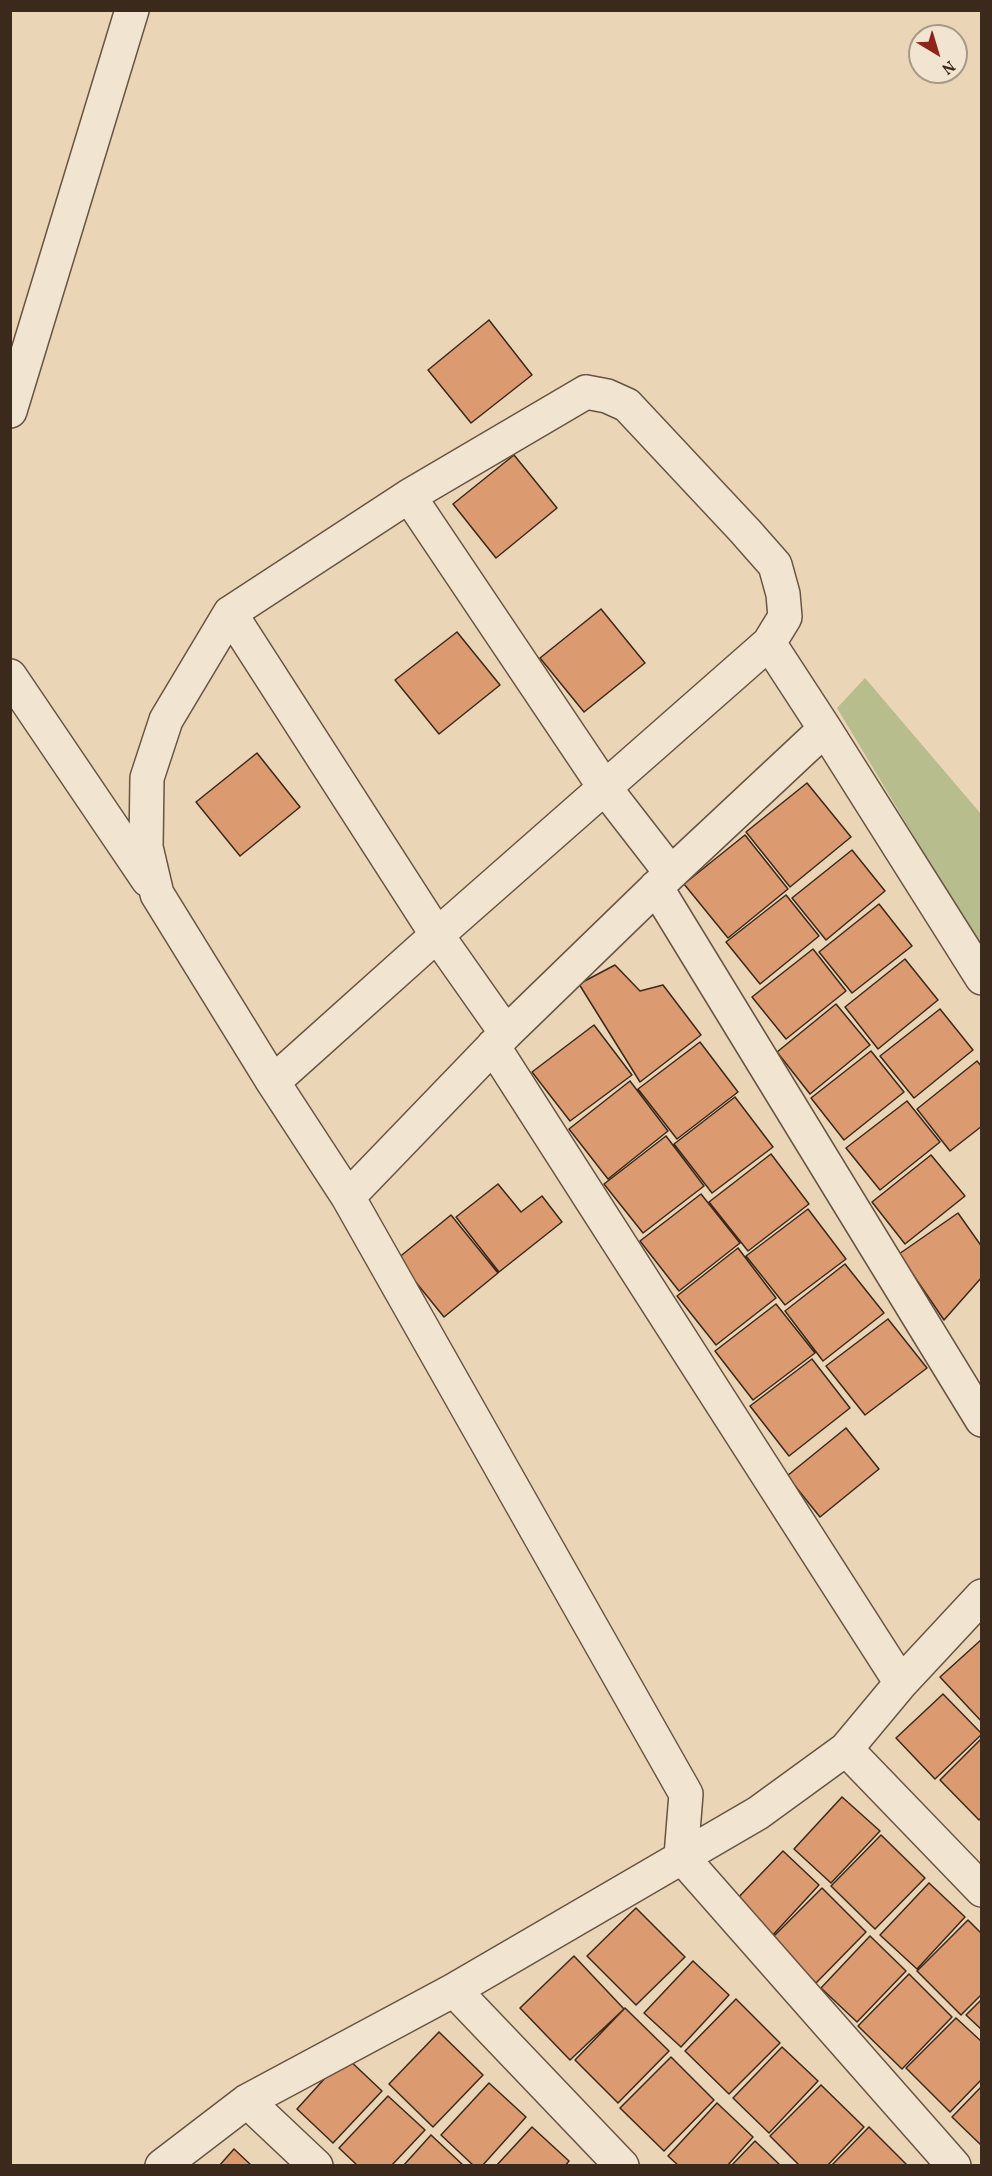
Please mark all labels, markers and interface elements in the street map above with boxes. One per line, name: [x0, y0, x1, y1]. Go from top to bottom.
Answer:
north arrow: [908, 24, 968, 84]
text: N: [936, 54, 959, 79]

